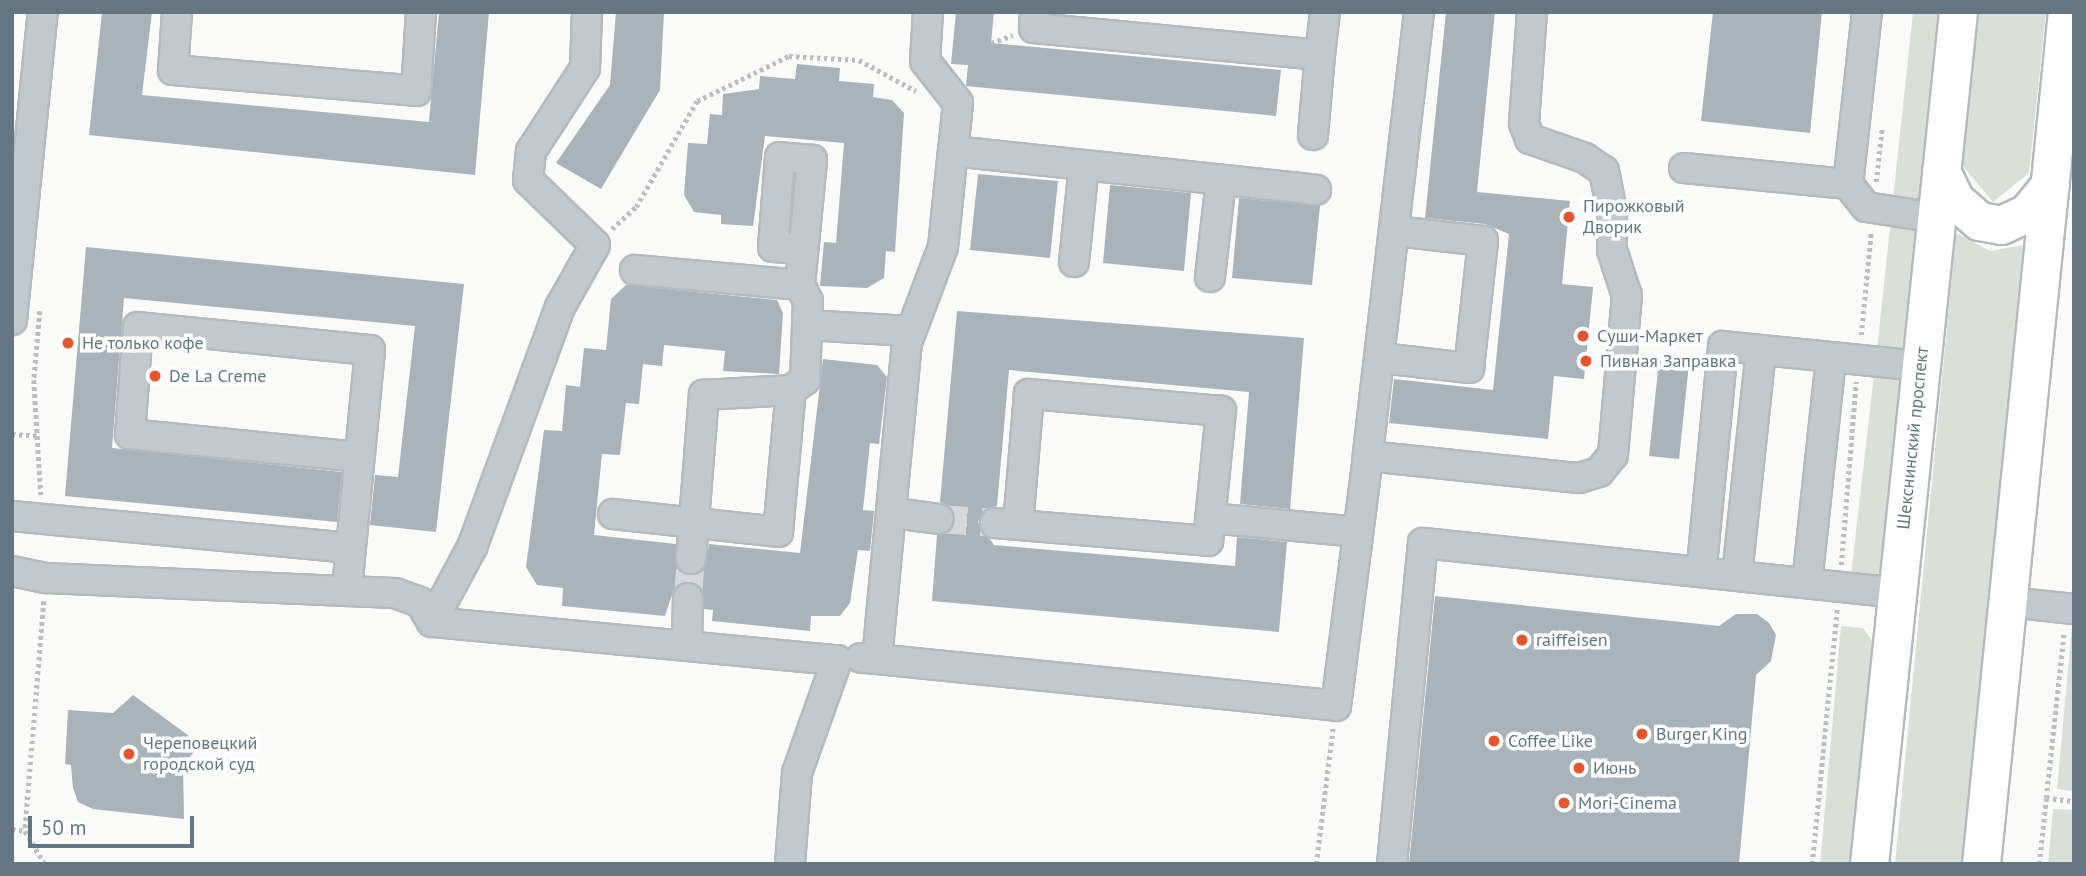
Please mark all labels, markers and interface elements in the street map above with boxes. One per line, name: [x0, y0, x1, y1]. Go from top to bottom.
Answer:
place label: Пирожковый Дворик: [1583, 196, 1685, 238]
marker: Пирожковый Дворик: [1561, 209, 1577, 225]
place label: Суши-Маркет: [1597, 325, 1703, 347]
marker: Суши-Маркет: [1575, 328, 1591, 344]
place label: Не только кофе: [82, 332, 204, 354]
marker: Не только кофе: [60, 335, 76, 351]
street label: Шекснинский проспект: [1893, 346, 1933, 530]
place label: Пивная Заправка: [1600, 350, 1736, 372]
marker: Пивная Заправка: [1578, 353, 1594, 369]
place label: De La Creme: [169, 365, 266, 387]
marker: De La Creme: [147, 368, 163, 384]
place label: raiffeisen: [1536, 629, 1608, 651]
marker: raiffeisen: [1514, 632, 1530, 648]
place label: Burger King: [1656, 723, 1747, 745]
marker: Burger King: [1634, 726, 1650, 742]
place label: Coffee Like: [1508, 730, 1593, 752]
place label: Череповецкий городской суд: [143, 733, 257, 776]
marker: Coffee Like: [1486, 733, 1502, 749]
marker: Череповецкий городской суд: [121, 746, 137, 762]
place label: Июнь: [1593, 757, 1636, 779]
marker: Июнь: [1571, 760, 1587, 776]
place label: Mori-Cinema: [1578, 792, 1677, 814]
marker: Mori-Cinema: [1556, 795, 1572, 811]
scale bar: [32, 802, 198, 846]
text: 50 m: [41, 814, 87, 841]

